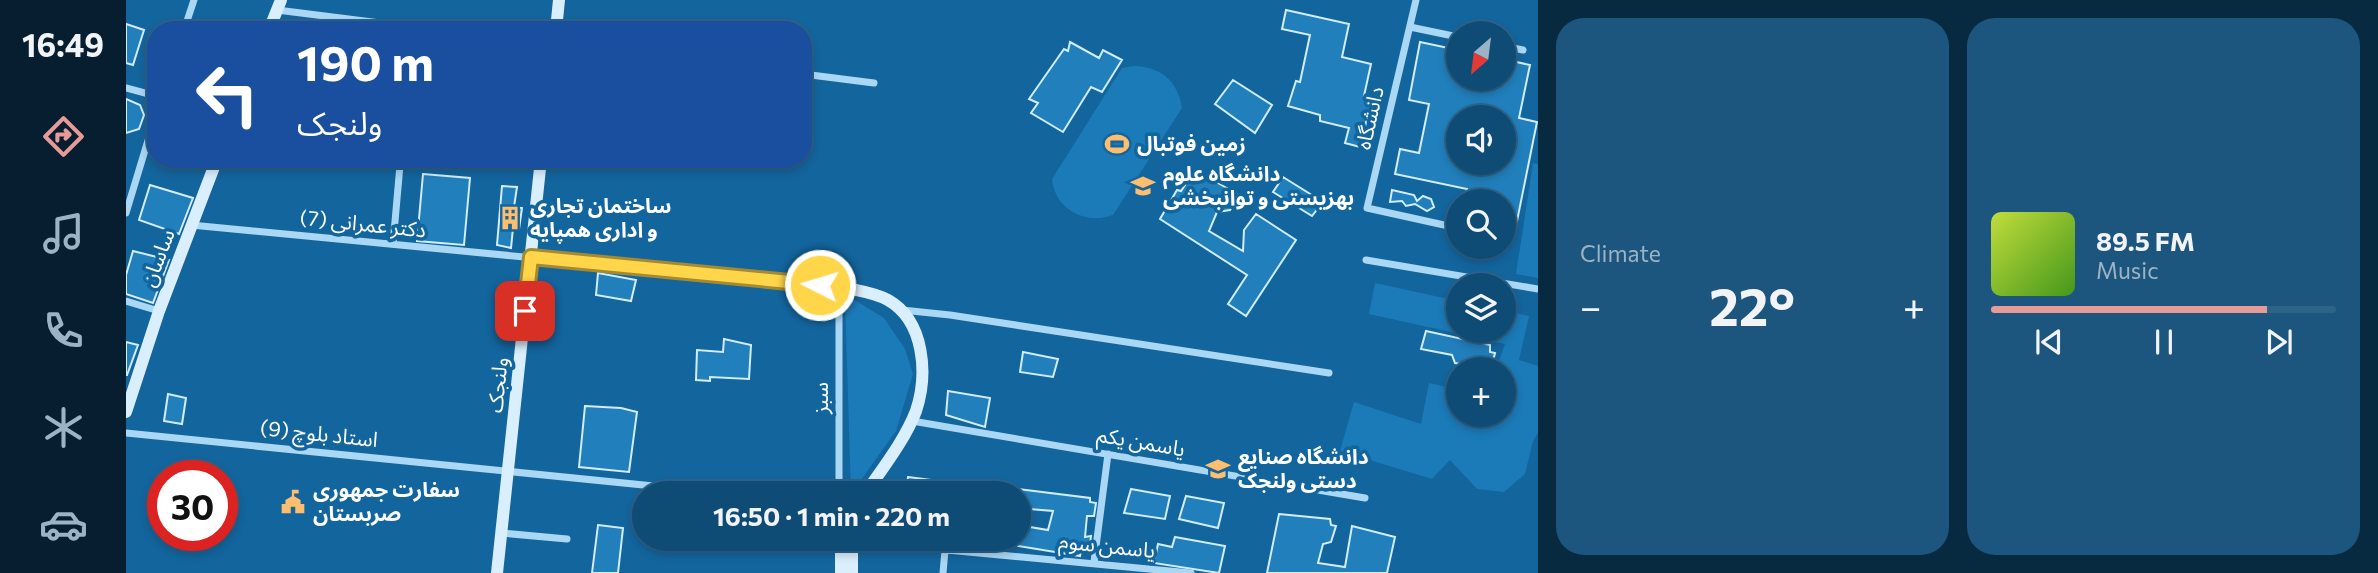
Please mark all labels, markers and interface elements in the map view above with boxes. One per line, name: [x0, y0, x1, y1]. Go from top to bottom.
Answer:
north arrow: [1446, 21, 1516, 91]
map controls: [1446, 21, 1516, 427]
text: 16:49: [22, 24, 104, 64]
text: 190 m: [297, 31, 434, 91]
icon: left: [182, 49, 273, 140]
street label: دانشگاه: [1349, 84, 1388, 152]
text: ولنجک: [297, 102, 382, 142]
button: sound: [1446, 105, 1516, 175]
icon: directions: [39, 112, 88, 161]
sports icon: زمین فوتبال: [1103, 130, 1131, 158]
place label: زمین فوتبال: [1137, 130, 1246, 156]
place label: دانشگاه علوم بهزیستی و توانبخشی: [1163, 160, 1354, 210]
school or university icon: دانشگاه علوم بهزیستی و توانبخشی: [1129, 172, 1157, 200]
button: search: [1446, 189, 1516, 259]
place label: ساختمان تجاری و اداری همپایه: [530, 192, 672, 244]
street label: دکتر عمرانی (7): [299, 203, 427, 243]
building icon: ساختمان تجاری و اداری همپایه: [496, 204, 524, 232]
icon: music: [39, 209, 88, 258]
street label: ساسان: [134, 225, 180, 290]
text: 89.5 FM: [2096, 225, 2195, 256]
text: Climate: [1580, 239, 1661, 267]
position arrow: [783, 248, 857, 322]
text: Music: [2096, 256, 2159, 284]
button: layers: [1446, 273, 1516, 343]
text: 22°: [1709, 273, 1795, 337]
pin: [495, 281, 555, 341]
text: −: [1580, 282, 1602, 329]
text: +: [1903, 282, 1925, 329]
icon: arrive: [506, 292, 544, 330]
icon: phone: [39, 306, 88, 355]
icon: previous: [2030, 323, 2068, 361]
icon: pause: [2145, 323, 2183, 361]
icon: next: [2260, 323, 2298, 361]
street label: ولنجک: [481, 356, 513, 414]
button: +: [1446, 357, 1516, 427]
street label: سبز: [807, 382, 833, 415]
icon: climate: [39, 403, 88, 452]
street label: استاد بلوچ (9): [259, 414, 379, 455]
street label: یاسمن یکم: [1095, 420, 1187, 465]
place label: دانشگاه صنایع دستى ولنجک: [1238, 443, 1369, 493]
school or university icon: دانشگاه صنایع دستى ولنجک: [1204, 455, 1232, 483]
speed limit sign: 30: [147, 460, 238, 551]
place label: سفارت جمهوری صربستان: [313, 476, 460, 526]
public building icon: سفارت جمهوری صربستان: [279, 488, 307, 516]
icon: car: [39, 500, 88, 549]
text: 16:50 · 1 min · 220 m: [713, 500, 950, 531]
street label: یاسمن سوم: [1057, 527, 1157, 567]

